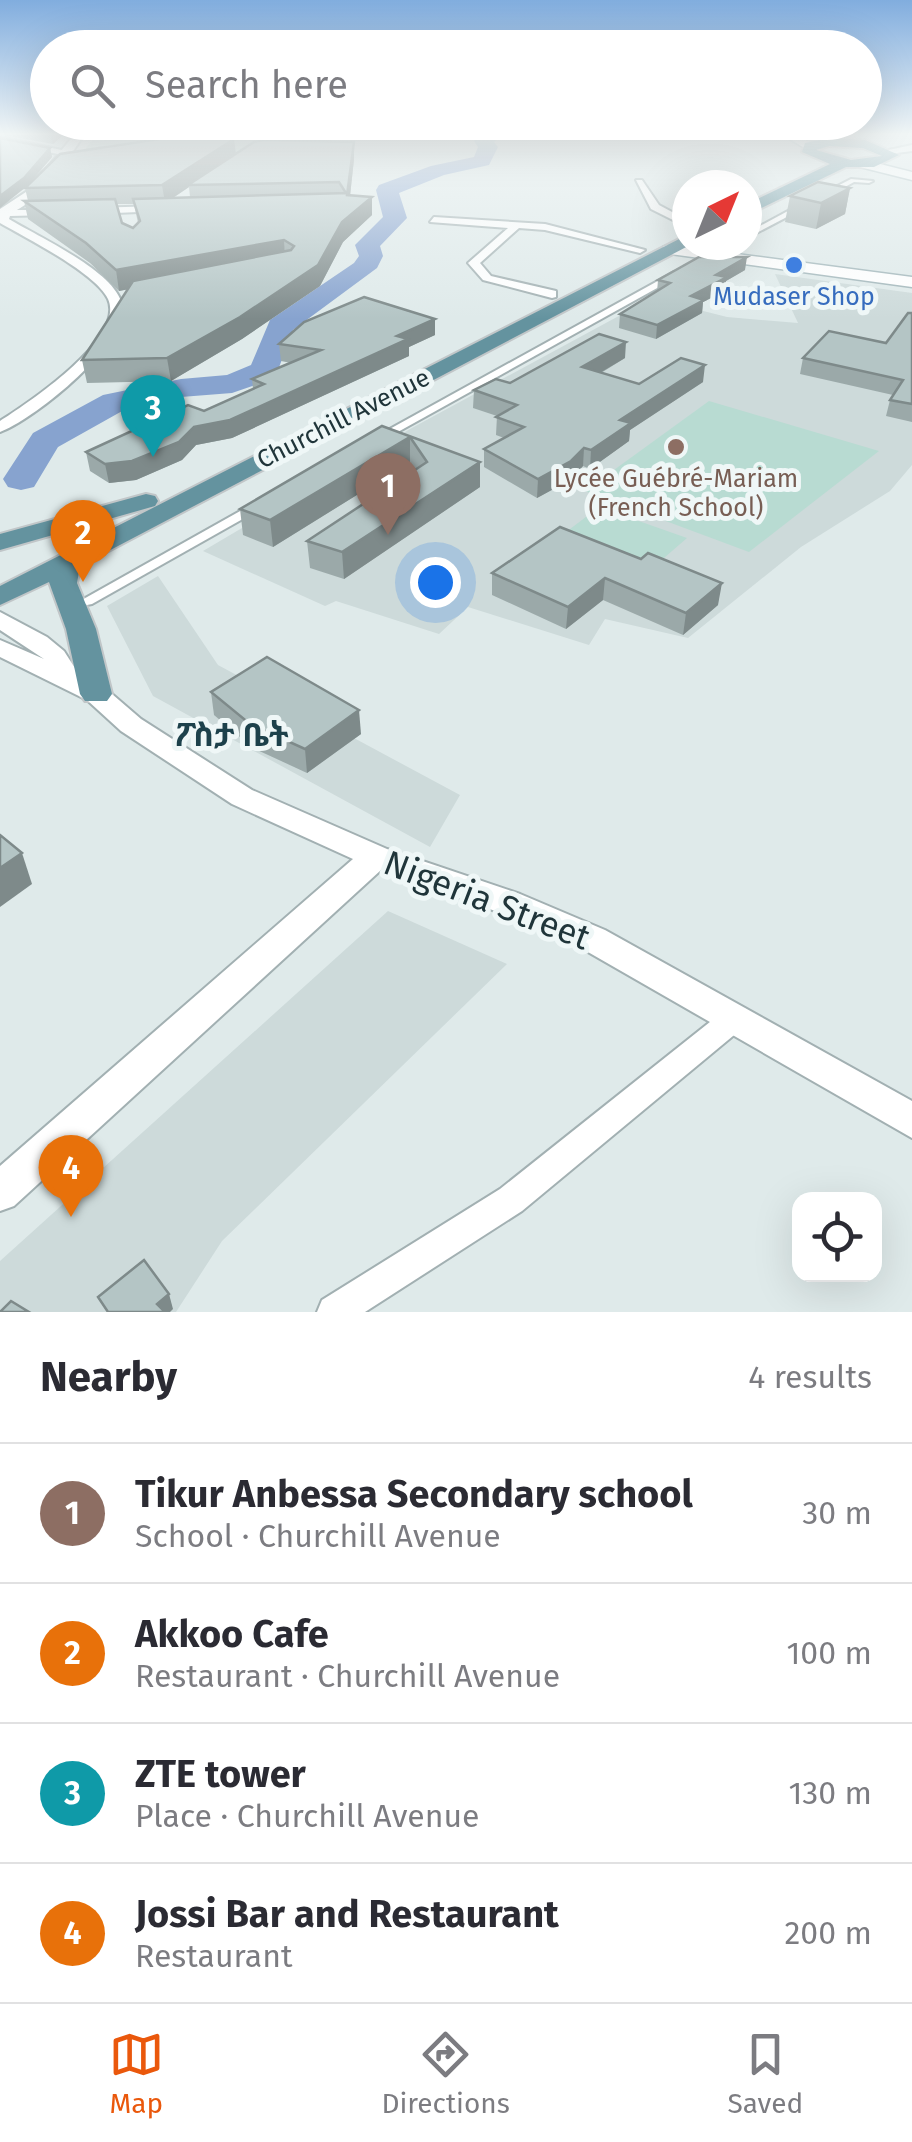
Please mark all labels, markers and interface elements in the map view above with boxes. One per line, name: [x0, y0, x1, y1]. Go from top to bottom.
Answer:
search box: [30, 30, 882, 140]
icon: search: [65, 58, 120, 113]
text: Search here: [145, 62, 348, 108]
north arrow: [672, 170, 762, 260]
marker: Mudaser Shop: [783, 254, 805, 276]
place label: Mudaser Shop: [713, 282, 875, 312]
street label: Churchill Avenue: [252, 362, 435, 475]
pin: 3: [120, 374, 186, 457]
marker: Lycée Guébré-Mariam (French School): [665, 436, 687, 458]
pin: 1: [356, 452, 420, 535]
place label: Lycée Guébré-Mariam (French School): [554, 464, 798, 523]
pin: 2: [51, 500, 116, 582]
your location: [410, 557, 461, 608]
district label: ፖስታ ቤት: [175, 716, 289, 754]
street label: Nigeria Street: [378, 841, 596, 959]
pin: 4: [38, 1134, 104, 1217]
map controls: [792, 1192, 882, 1282]
button: locate: [792, 1192, 882, 1282]
text: Nearby: [40, 1352, 177, 1402]
text: 4 results: [748, 1358, 872, 1396]
text: Tikur Anbessa Secondary school: [135, 1471, 693, 1517]
text: 1: [65, 1494, 80, 1532]
text: 30 m: [802, 1494, 872, 1532]
text: School · Churchill Avenue: [135, 1517, 501, 1555]
text: Akkoo Cafe: [135, 1611, 329, 1657]
text: 2: [64, 1634, 81, 1672]
text: 100 m: [787, 1634, 872, 1672]
text: Restaurant · Churchill Avenue: [135, 1657, 560, 1695]
text: ZTE tower: [135, 1751, 306, 1797]
text: 3: [64, 1774, 81, 1812]
text: 130 m: [788, 1774, 872, 1812]
text: Place · Churchill Avenue: [135, 1797, 480, 1835]
text: Jossi Bar and Restaurant: [135, 1891, 559, 1937]
text: 4: [63, 1914, 82, 1952]
text: 200 m: [785, 1914, 872, 1952]
text: Restaurant: [135, 1937, 293, 1975]
tab: Map: [109, 2027, 164, 2120]
tab: Directions: [381, 2027, 510, 2120]
tab: Saved: [727, 2027, 803, 2120]

